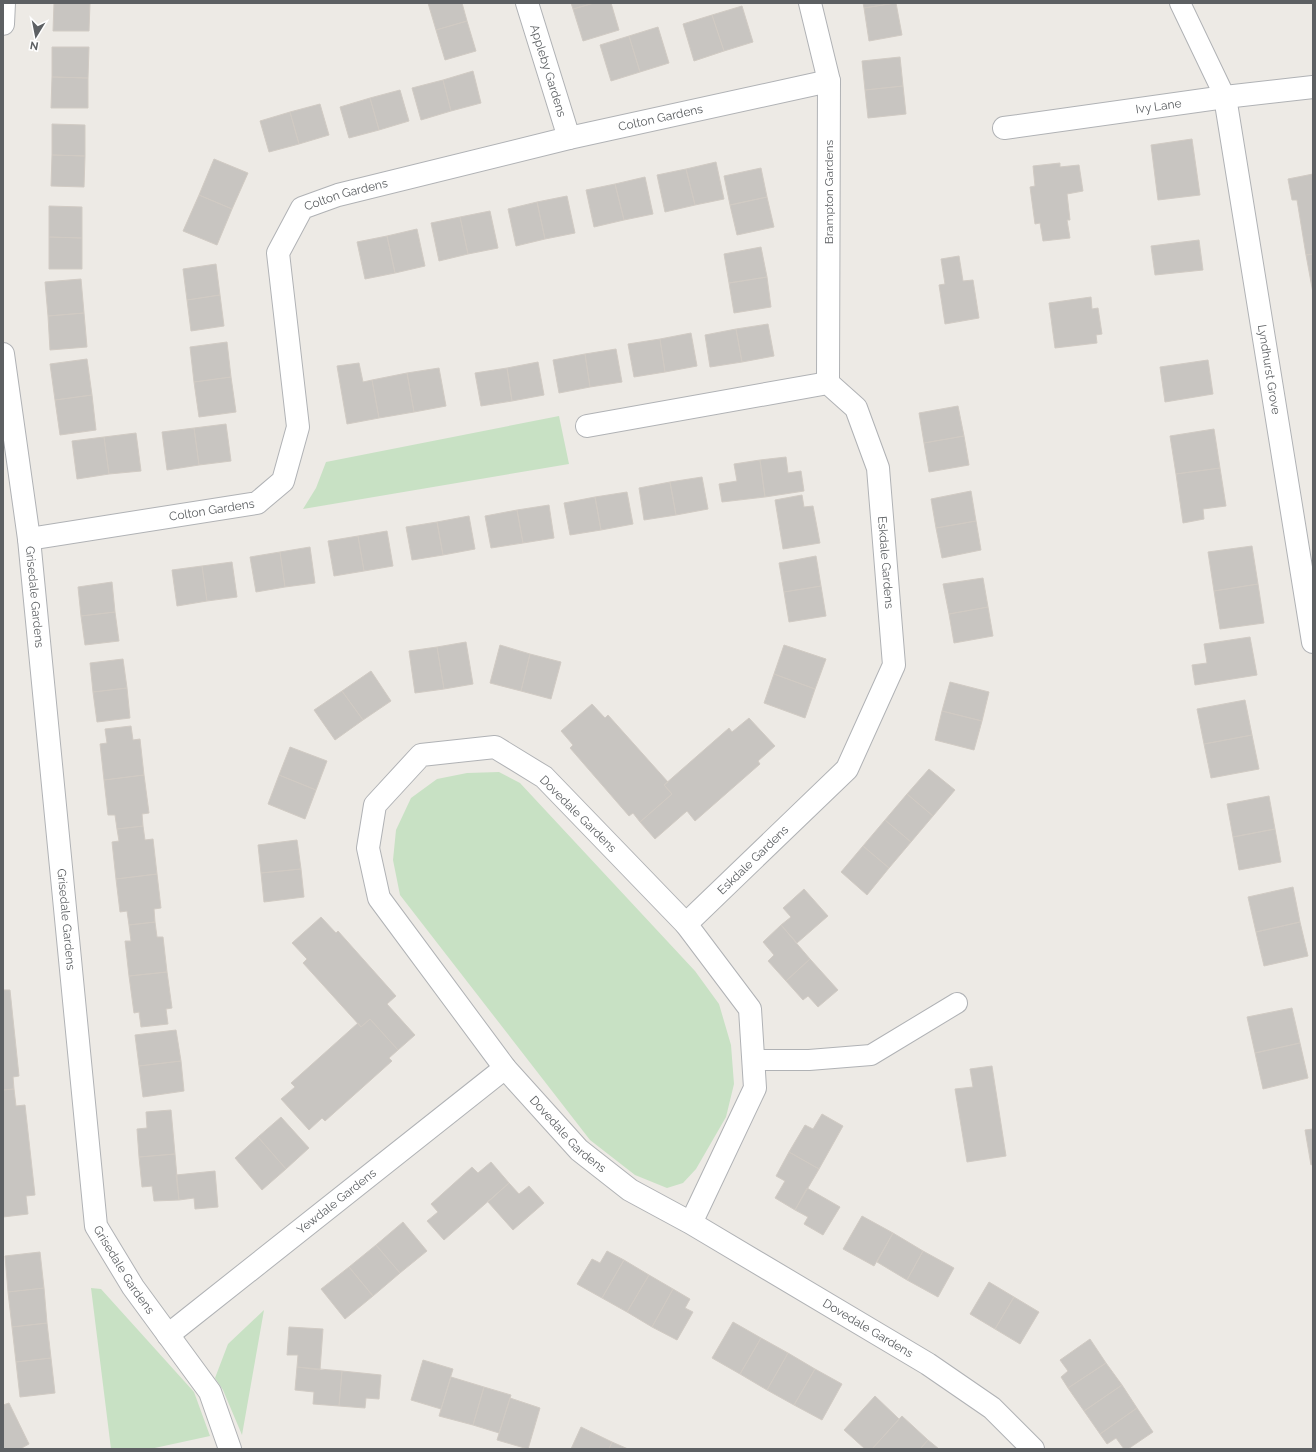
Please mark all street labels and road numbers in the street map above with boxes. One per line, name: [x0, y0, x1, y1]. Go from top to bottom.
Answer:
street label: Appleby Gardens: [527, 23, 569, 119]
street label: Ivy Lane: [1135, 96, 1182, 116]
street label: Colton Gardens: [617, 102, 704, 134]
street label: Brampton Gardens: [822, 139, 836, 244]
street label: Colton Gardens: [302, 176, 389, 214]
street label: Lyndhurst Grove: [1255, 323, 1283, 416]
street label: Colton Gardens: [168, 496, 256, 524]
street label: Eskdale Gardens: [875, 516, 896, 610]
street label: Grisedale Gardens: [23, 545, 47, 649]
street label: Dovedale Gardens: [537, 773, 619, 855]
street label: Eskdale Gardens: [715, 823, 791, 897]
street label: Grisedale Gardens: [54, 868, 78, 971]
street label: Dovedale Gardens: [527, 1093, 609, 1176]
street label: Yewdale Gardens: [294, 1166, 379, 1237]
street label: Grisedale Gardens: [90, 1223, 157, 1317]
street label: Dovedale Gardens: [820, 1296, 916, 1361]

